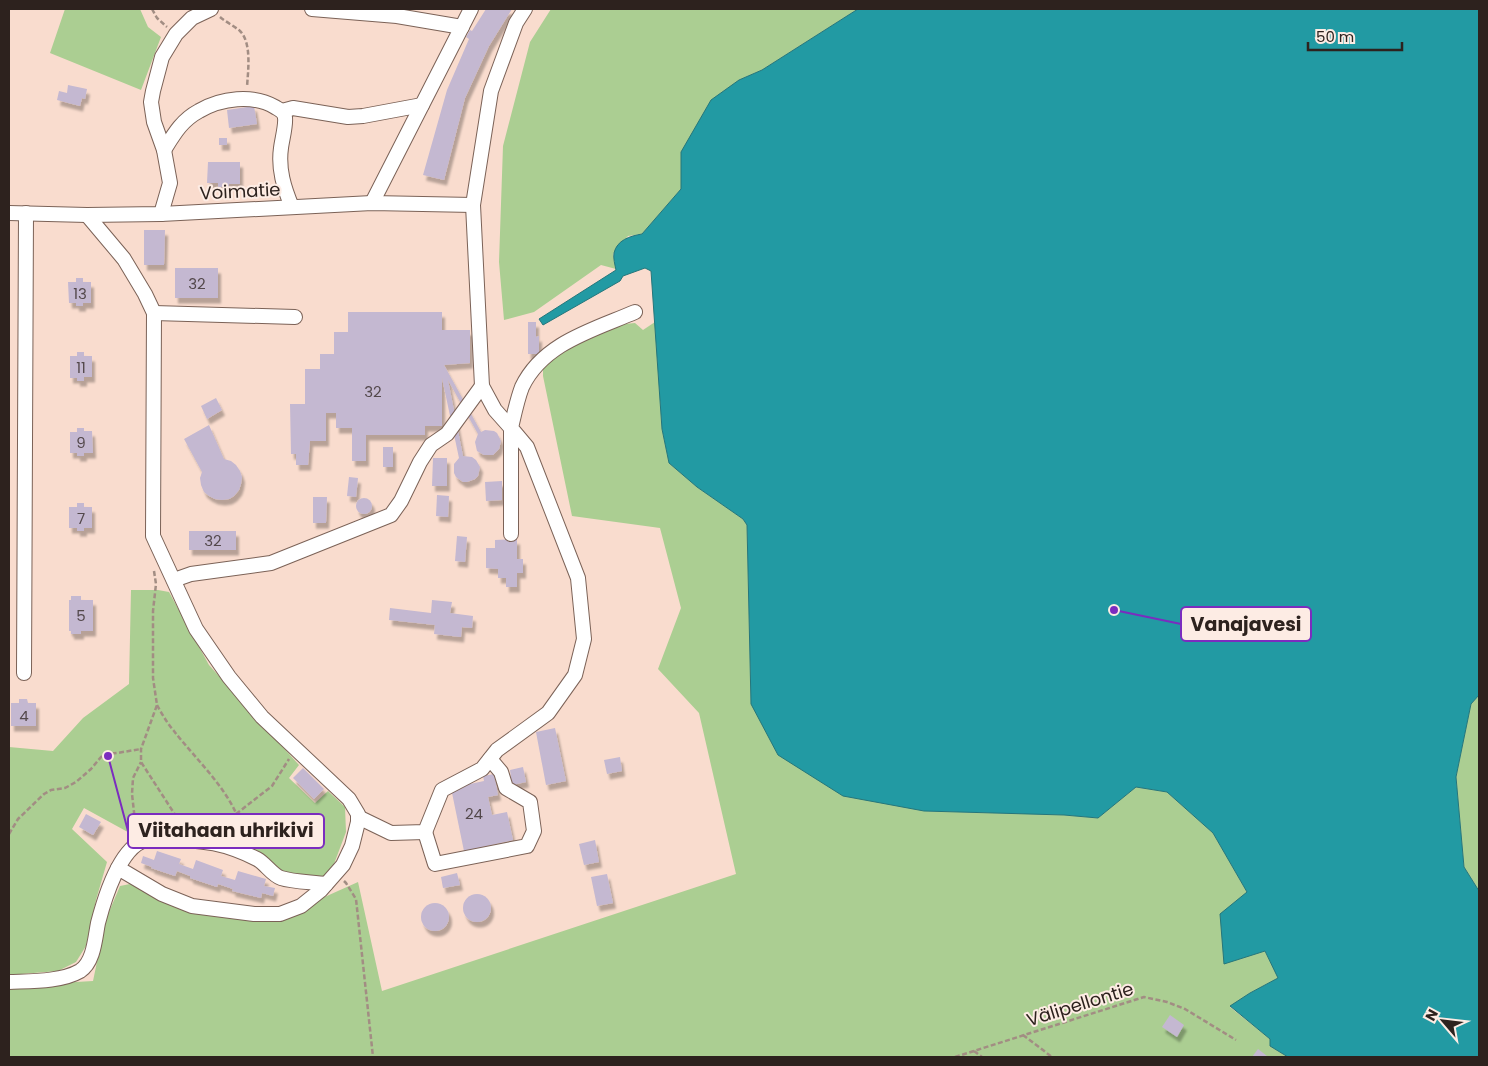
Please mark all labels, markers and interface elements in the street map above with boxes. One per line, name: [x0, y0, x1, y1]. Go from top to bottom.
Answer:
scale bar: [1308, 20, 1402, 52]
text: 50 m: [1316, 26, 1354, 47]
street label: Voimatie: [199, 176, 281, 206]
house number: 32: [188, 273, 206, 294]
house number: 13: [73, 283, 87, 304]
house number: 11: [76, 357, 86, 378]
house number: 32: [364, 381, 382, 402]
house number: 9: [76, 432, 86, 453]
house number: 7: [77, 508, 85, 529]
house number: 32: [204, 530, 222, 551]
house number: 5: [76, 605, 86, 626]
callout: Vanajavesi: [1181, 607, 1311, 641]
text: Vanajavesi: [1191, 611, 1301, 638]
house number: 4: [19, 705, 29, 726]
house number: 24: [465, 803, 483, 824]
callout: Viitahaan uhrikivi: [128, 814, 324, 848]
text: Viitahaan uhrikivi: [138, 817, 314, 844]
street label: Välipellontie: [1023, 976, 1137, 1032]
north arrow: [1418, 996, 1468, 1046]
text: N: [1420, 1006, 1443, 1024]

